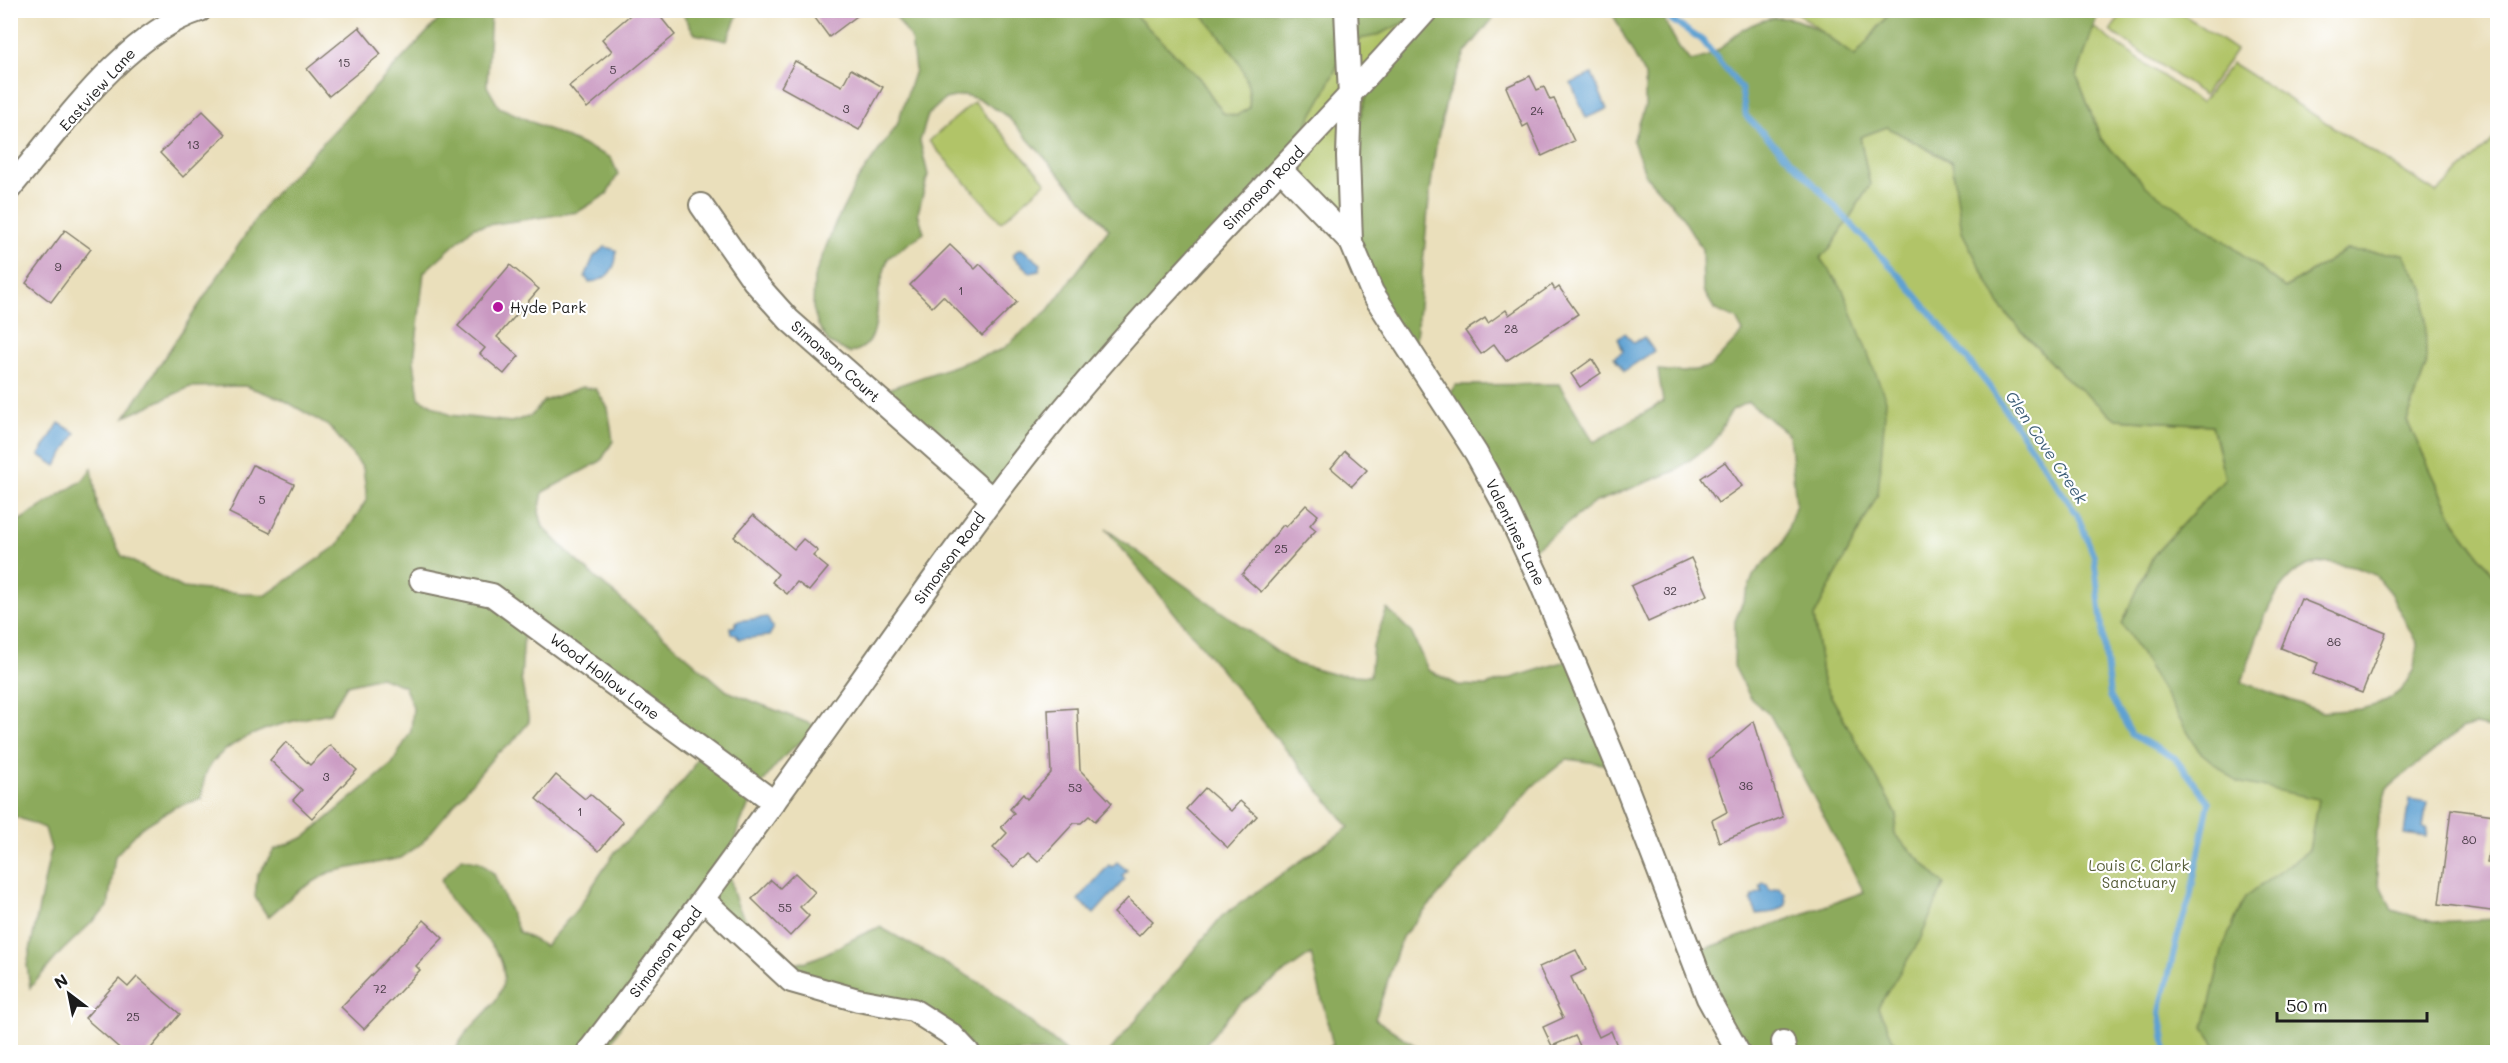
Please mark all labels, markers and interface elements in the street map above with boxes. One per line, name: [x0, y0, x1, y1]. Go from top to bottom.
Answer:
street label: Eastview Lane: [54, 43, 140, 135]
house number: 15: [338, 54, 350, 70]
house number: 5: [610, 61, 617, 77]
house number: 3: [842, 100, 850, 116]
house number: 24: [1530, 102, 1544, 118]
house number: 13: [187, 136, 199, 152]
street label: Simonson Road: [1218, 142, 1308, 234]
house number: 9: [54, 258, 62, 274]
house number: 1: [958, 282, 964, 298]
place label: Hyde Park: [510, 297, 586, 317]
marker: Hyde Park: [491, 300, 505, 314]
street label: Simonson Court: [787, 316, 885, 406]
house number: 28: [1504, 320, 1518, 336]
water label: Glen Cove Creek: [2001, 386, 2093, 508]
street label: Valentines Lane: [1482, 475, 1550, 589]
house number: 5: [259, 491, 266, 507]
street label: Simonson Road: [909, 508, 989, 608]
house number: 25: [1274, 540, 1288, 556]
house number: 32: [1663, 582, 1677, 598]
street label: Wood Hollow Lane: [546, 628, 664, 724]
house number: 86: [2327, 633, 2341, 649]
house number: 3: [322, 768, 330, 784]
house number: 36: [1739, 777, 1753, 793]
house number: 53: [1068, 779, 1082, 795]
house number: 1: [577, 803, 583, 819]
house number: 80: [2462, 831, 2477, 847]
park label: Louis C. Clark Sanctuary: [2089, 855, 2190, 892]
house number: 55: [778, 899, 792, 915]
street label: Simonson Road: [624, 903, 706, 1001]
north arrow: [39, 964, 99, 1024]
text: N: [50, 969, 72, 993]
house number: 72: [373, 980, 387, 996]
scale bar: [2277, 985, 2427, 1023]
text: 50 m: [2286, 993, 2328, 1017]
house number: 25: [126, 1008, 140, 1024]

